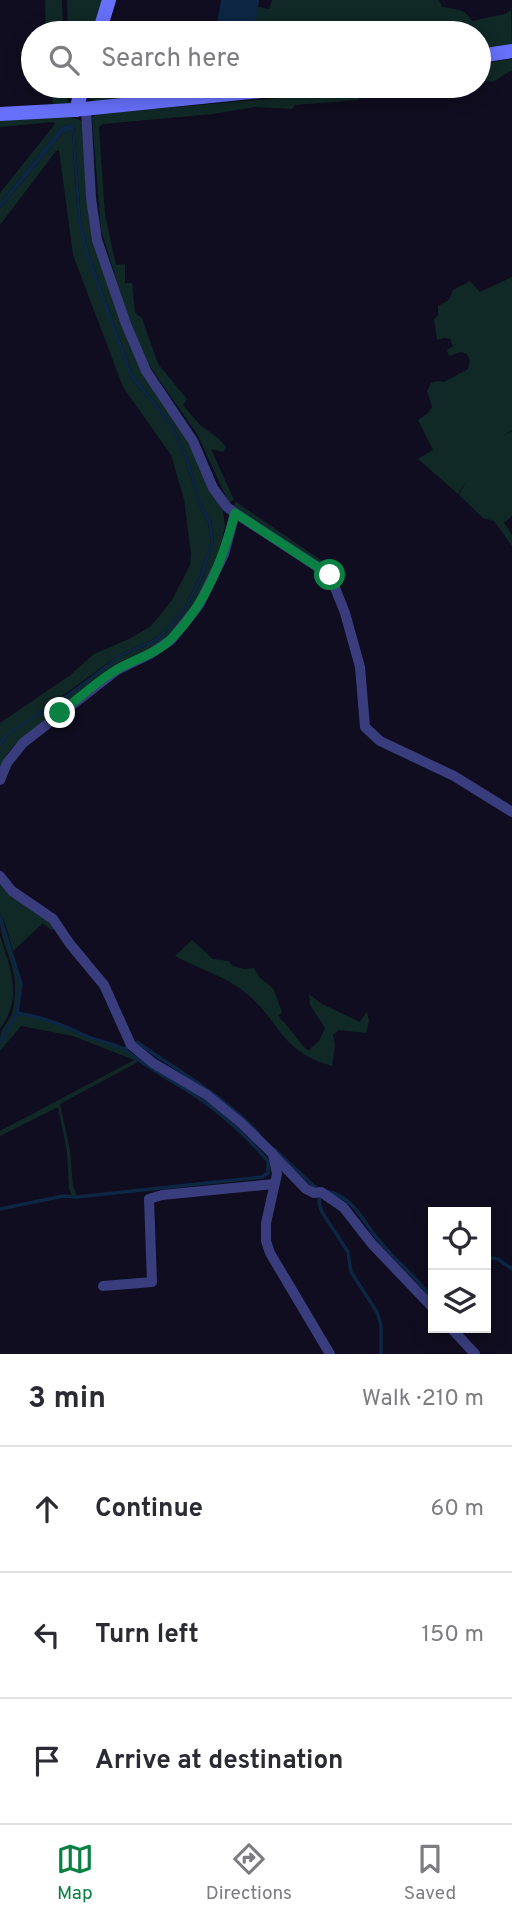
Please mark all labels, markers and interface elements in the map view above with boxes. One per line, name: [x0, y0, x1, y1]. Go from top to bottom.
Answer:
search box: [21, 21, 491, 98]
icon: search: [45, 41, 83, 79]
text: Search here: [101, 43, 240, 76]
route start: [314, 559, 345, 590]
route end: [44, 697, 75, 728]
map controls: [428, 1207, 491, 1333]
button: locate: [428, 1207, 491, 1270]
button: layers: [428, 1270, 491, 1333]
text: 3 min: [28, 1381, 106, 1418]
text: Walk · 210 m: [362, 1385, 484, 1414]
icon: ahead: [28, 1490, 66, 1528]
text: Continue: [95, 1493, 203, 1526]
text: 60 m: [431, 1495, 484, 1524]
icon: left: [28, 1616, 66, 1654]
text: Turn left: [95, 1619, 199, 1652]
text: 150 m: [422, 1621, 484, 1650]
icon: arrive: [28, 1742, 66, 1780]
text: Arrive at destination: [95, 1745, 343, 1778]
tab: Map: [56, 1840, 94, 1906]
tab: Directions: [206, 1840, 292, 1906]
tab: Saved: [404, 1840, 456, 1906]

